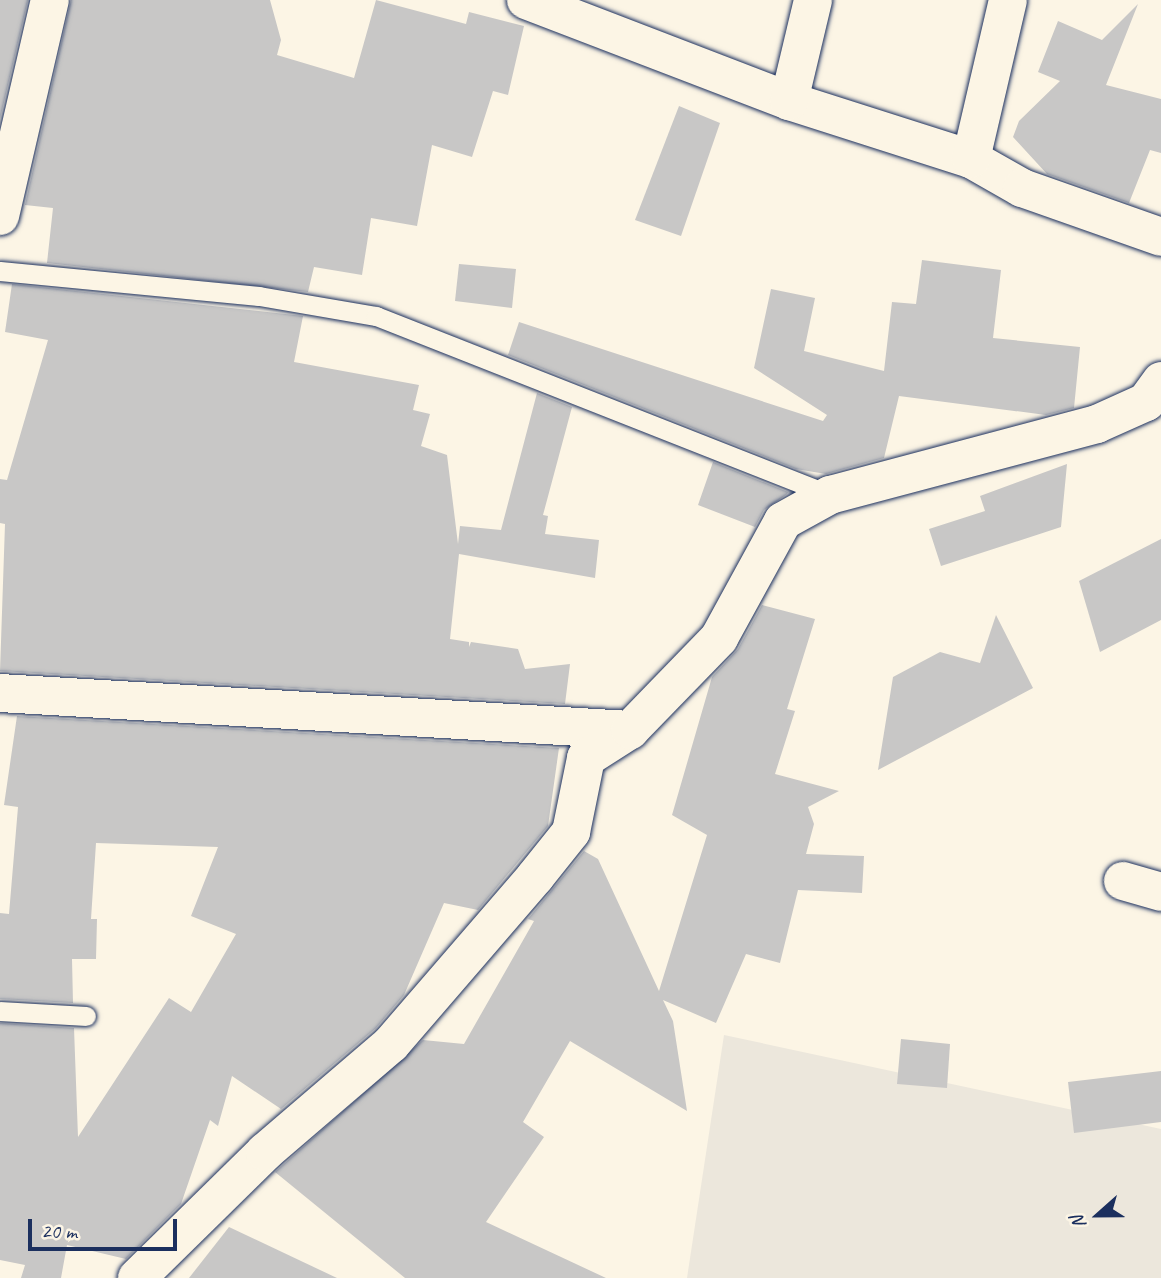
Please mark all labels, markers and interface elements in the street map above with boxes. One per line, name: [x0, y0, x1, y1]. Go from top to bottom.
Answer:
north arrow: [1063, 1180, 1133, 1250]
scale bar: [32, 1204, 180, 1248]
text: N: [1065, 1213, 1092, 1232]
text: 20 m: [41, 1218, 77, 1244]

